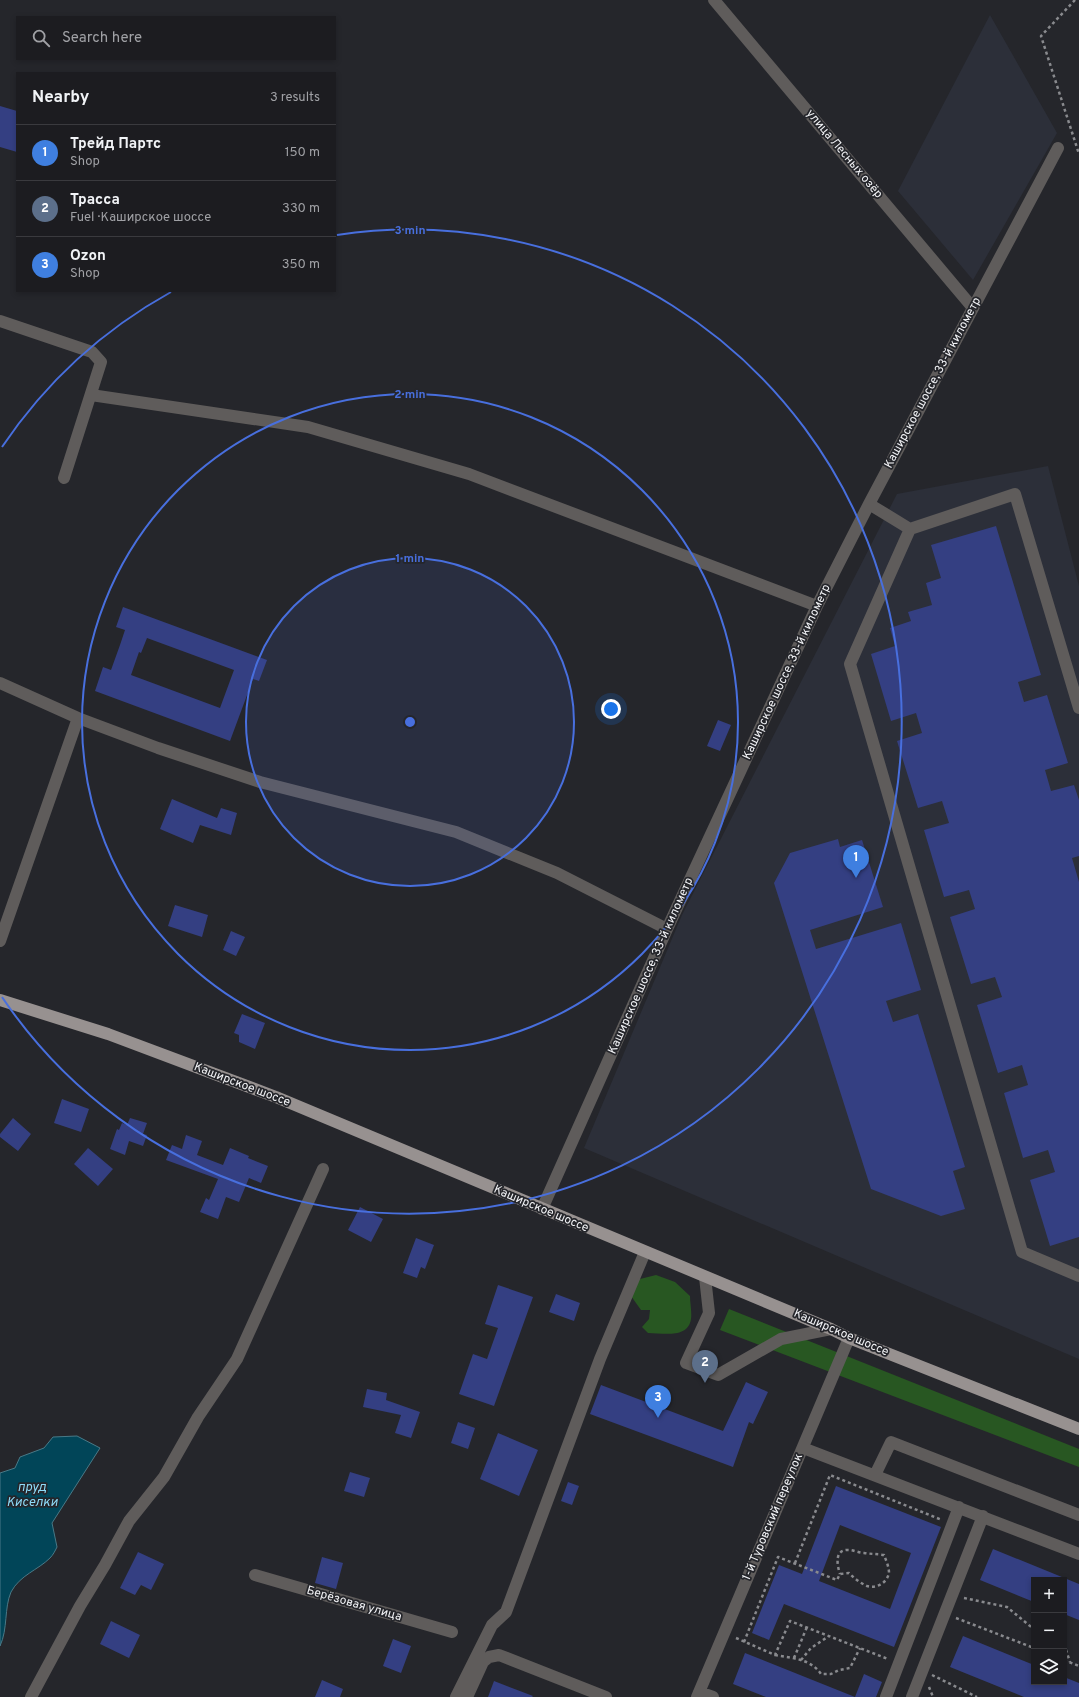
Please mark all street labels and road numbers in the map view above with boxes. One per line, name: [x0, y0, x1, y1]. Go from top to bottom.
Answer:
street label: улица Лесных озёр: [802, 106, 886, 202]
street label: Каширское шоссе, 33-й километр: [881, 294, 985, 471]
street label: Каширское шоссе, 33-й километр: [739, 582, 835, 762]
street label: Каширское шоссе, 33-й километр: [605, 875, 697, 1057]
street label: Каширское шоссе: [192, 1059, 292, 1111]
street label: Каширское шоссе: [491, 1182, 591, 1236]
street label: Каширское шоссе: [791, 1306, 891, 1360]
street label: 1-й Туровский переулок: [739, 1451, 807, 1583]
street label: Берёзовая улица: [305, 1583, 403, 1625]

